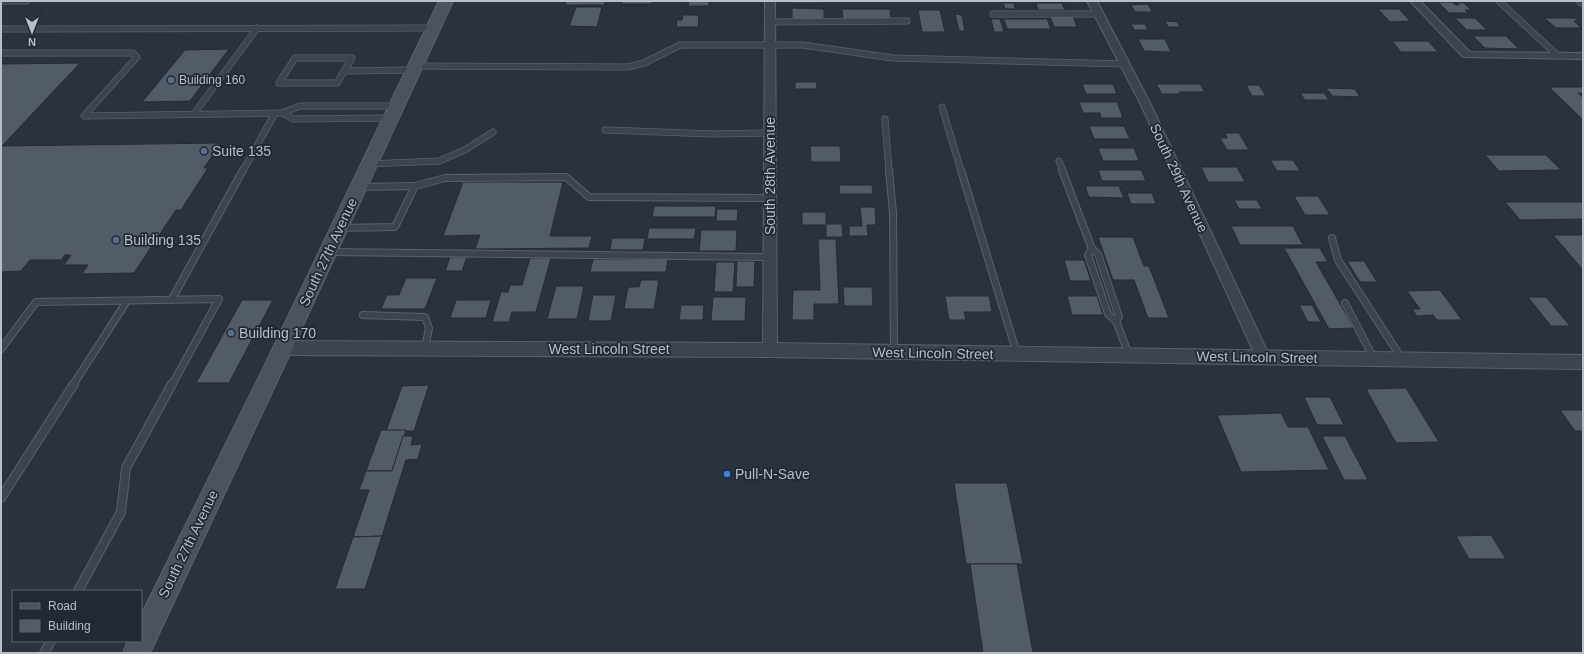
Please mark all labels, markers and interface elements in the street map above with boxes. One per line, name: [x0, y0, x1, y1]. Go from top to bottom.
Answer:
north arrow: [12, 12, 52, 52]
text: N: [28, 36, 36, 48]
place label: Building 160: [179, 73, 245, 87]
marker: Building 160: [166, 75, 176, 85]
street label: South 28th Avenue: [762, 117, 778, 235]
street label: South 29th Avenue: [1147, 121, 1211, 235]
place label: Suite 135: [212, 143, 271, 159]
marker: Suite 135: [199, 146, 209, 156]
street label: South 27th Avenue: [296, 195, 360, 309]
place label: Building 135: [124, 232, 201, 248]
marker: Building 135: [111, 235, 121, 245]
place label: Building 170: [239, 325, 316, 341]
marker: Building 170: [226, 328, 236, 338]
street label: West Lincoln Street: [548, 341, 670, 357]
street label: West Lincoln Street: [872, 344, 994, 362]
street label: West Lincoln Street: [1196, 348, 1318, 366]
place label: Pull-N-Save: [735, 466, 810, 482]
marker: Pull-N-Save: [722, 469, 732, 479]
street label: South 27th Avenue: [155, 487, 221, 601]
legend: [12, 590, 142, 642]
text: Road: [48, 599, 77, 613]
text: Building: [48, 619, 91, 633]

